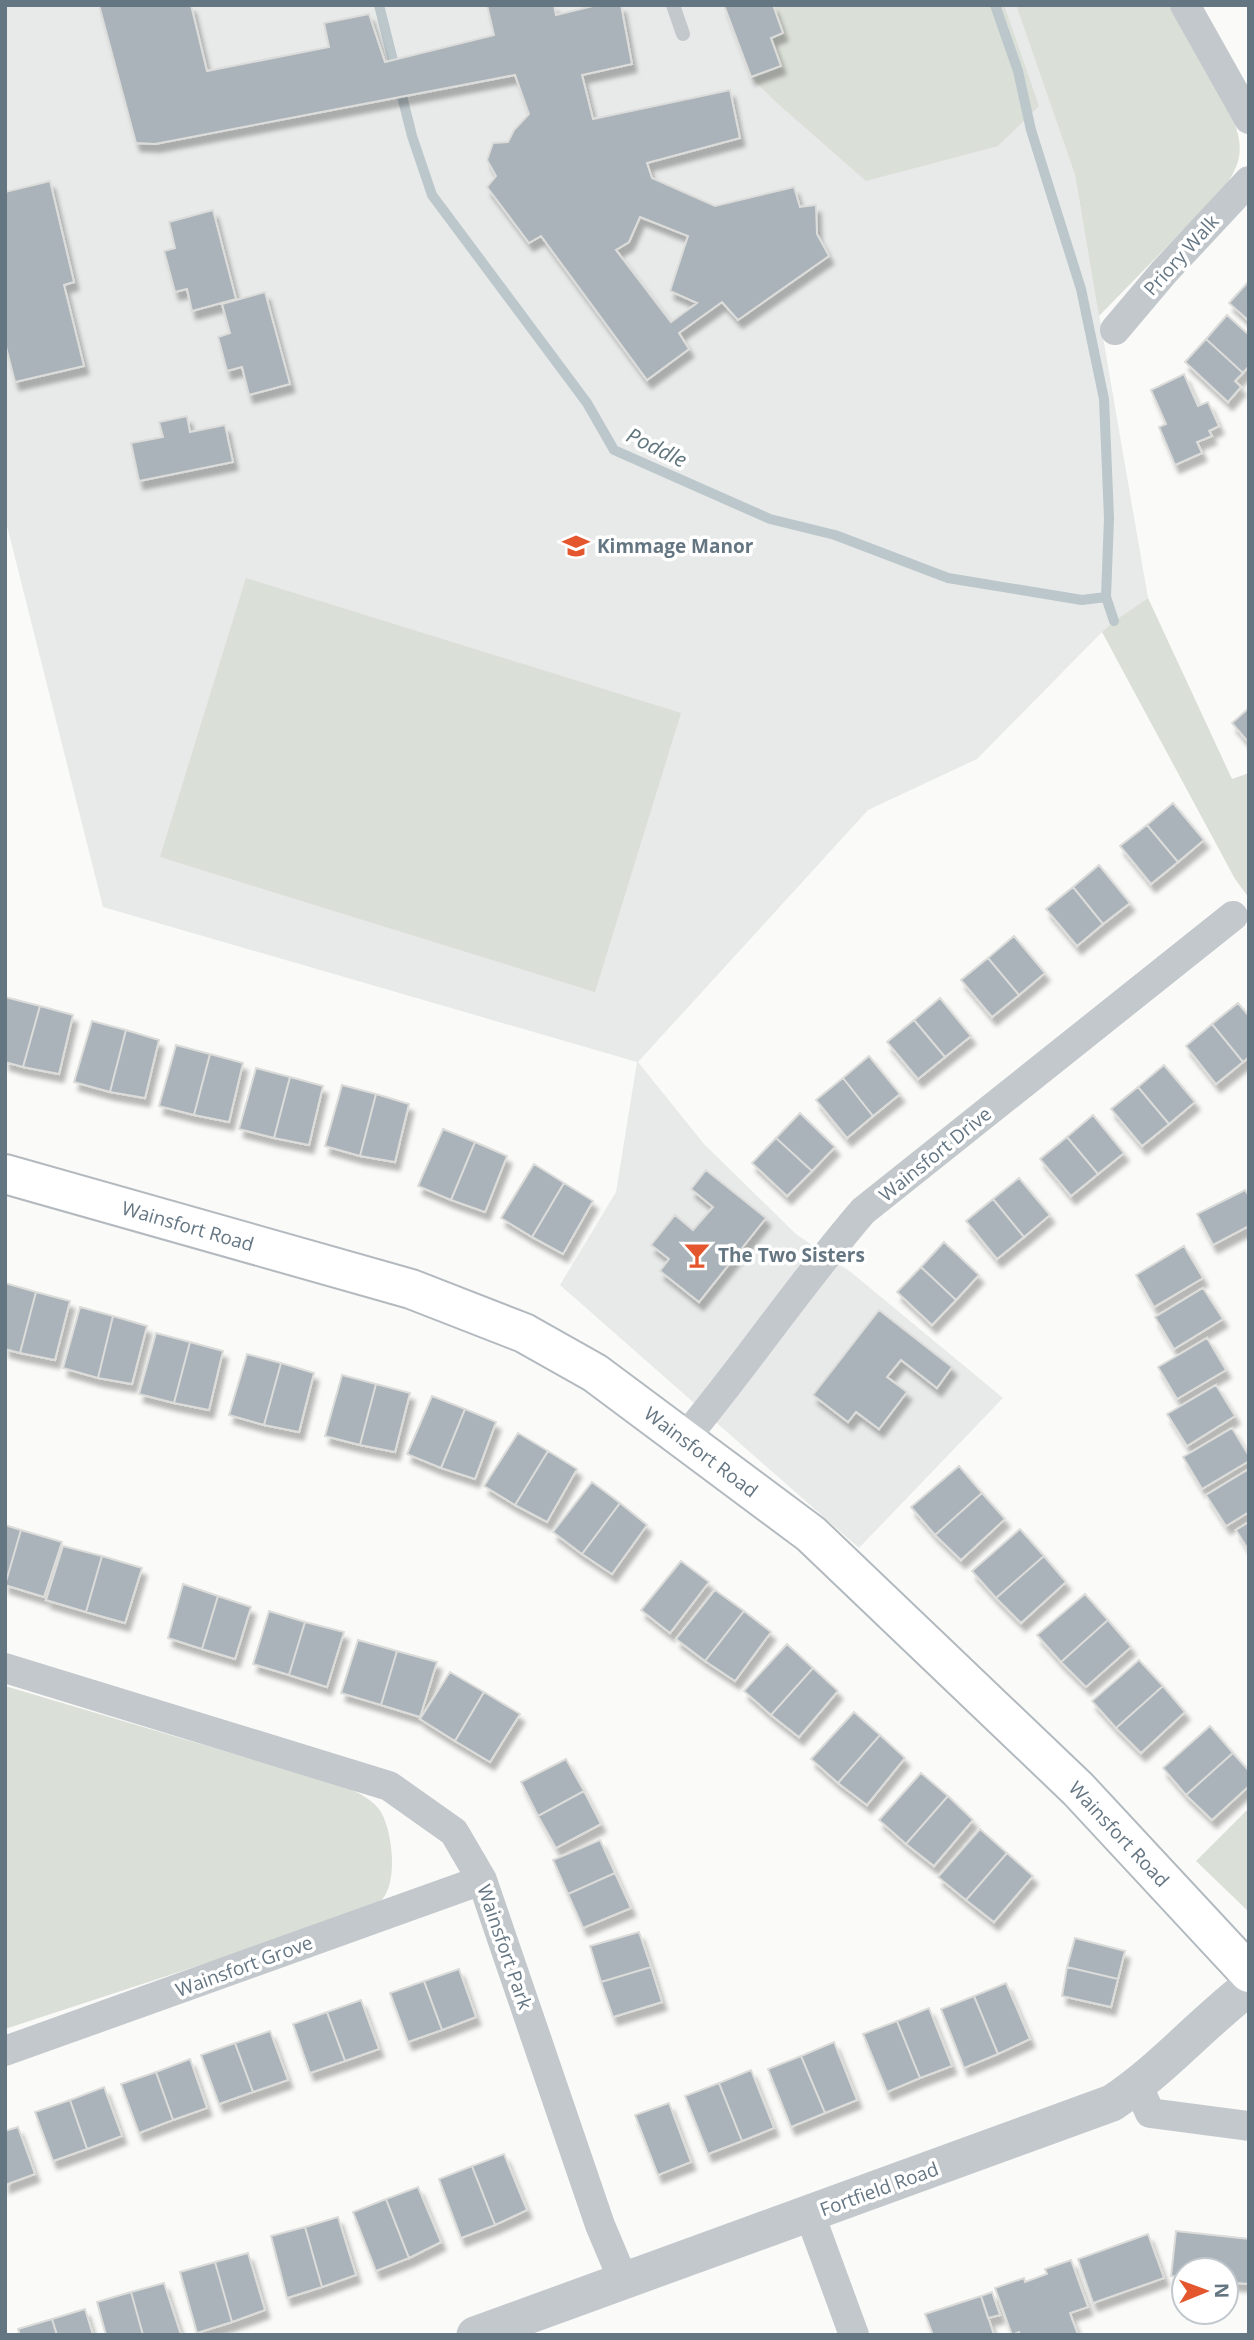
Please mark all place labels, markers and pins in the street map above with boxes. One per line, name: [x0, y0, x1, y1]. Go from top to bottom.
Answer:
school or university icon: Kimmage Manor: [561, 531, 591, 561]
place label: Kimmage Manor: [597, 533, 754, 559]
bar icon: The Two Sisters: [682, 1240, 712, 1270]
place label: The Two Sisters: [718, 1242, 865, 1268]

